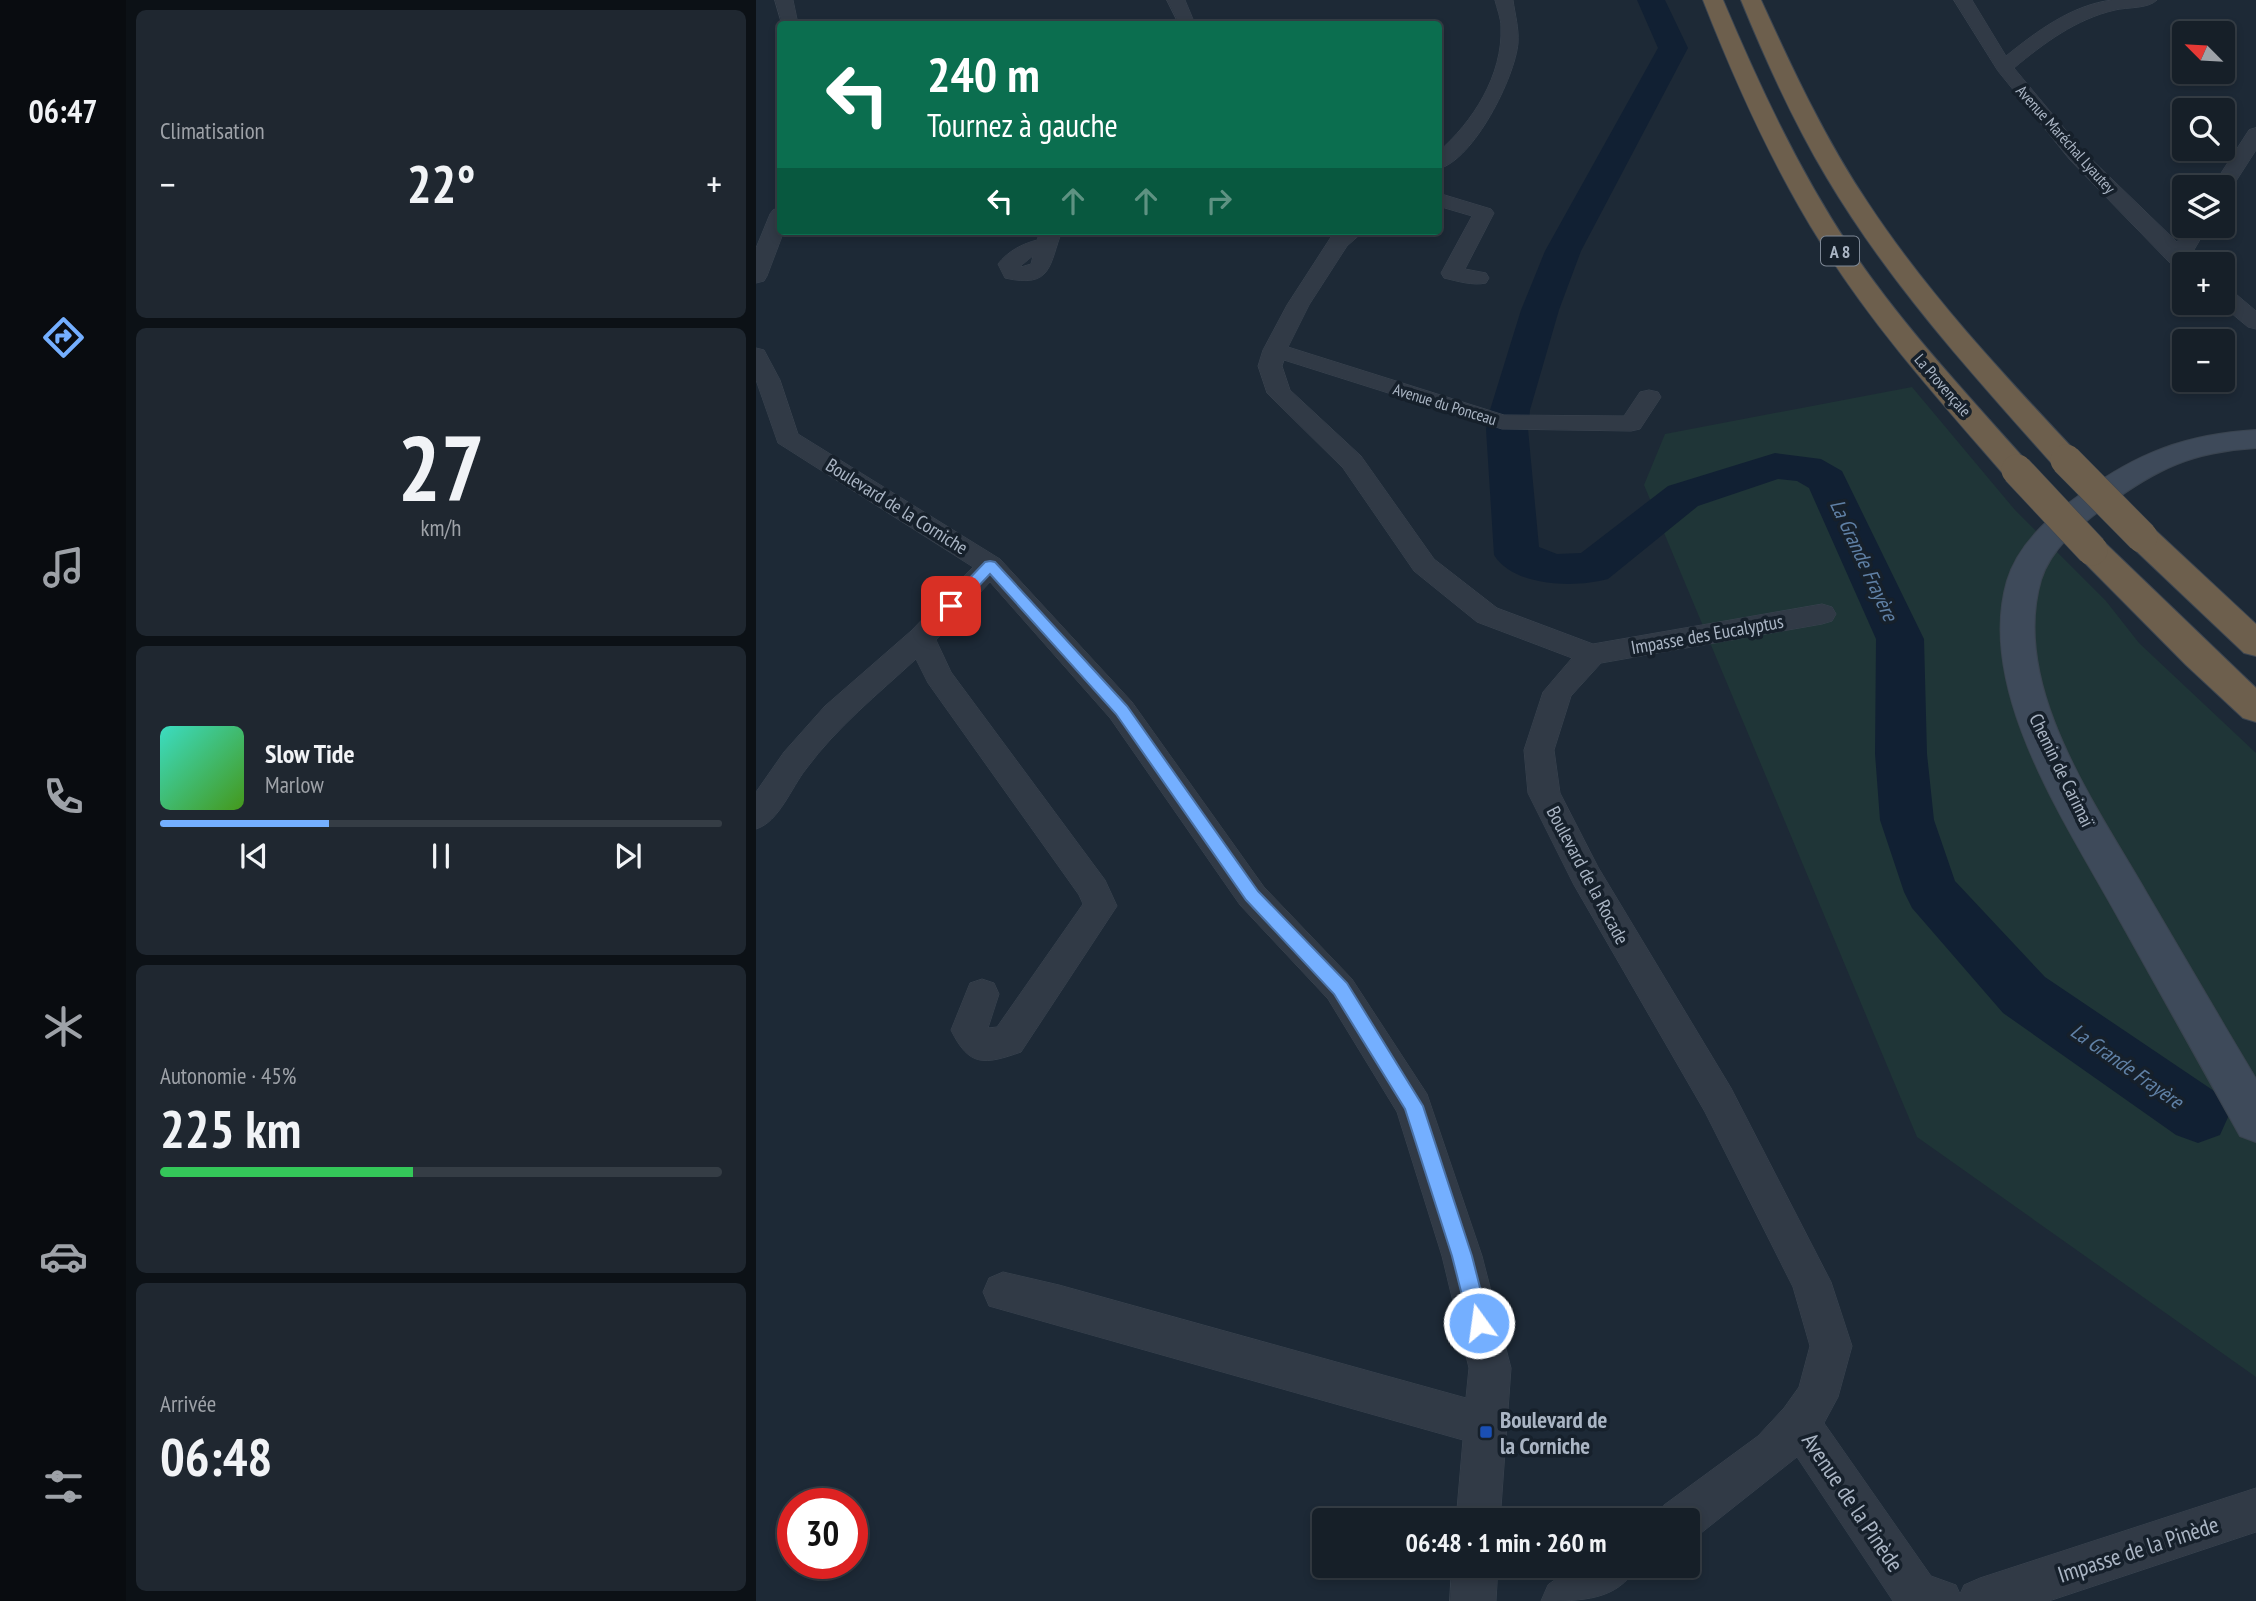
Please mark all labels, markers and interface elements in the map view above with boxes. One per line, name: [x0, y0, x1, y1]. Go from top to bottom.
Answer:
north arrow: [2172, 21, 2235, 84]
map controls: [2172, 21, 2235, 392]
text: 240 m: [927, 42, 1040, 106]
icon: left: [812, 49, 903, 140]
street label: Avenue Maréchal Lyautey: [2012, 81, 2120, 197]
text: 06:47: [28, 90, 98, 132]
button: search: [2172, 98, 2235, 161]
text: Tournez à gauche: [927, 104, 1118, 146]
text: Climatisation: [160, 116, 265, 145]
text: 22°: [407, 150, 475, 217]
text: −: [160, 159, 176, 208]
text: +: [706, 159, 722, 208]
button: layers: [2172, 175, 2235, 238]
icon: left: [981, 182, 1019, 220]
icon: ahead: [1054, 182, 1092, 220]
icon: ahead: [1127, 182, 1165, 220]
icon: right: [1200, 182, 1238, 220]
road number: A 8: [1821, 236, 1859, 265]
button: +: [2172, 252, 2235, 315]
icon: directions: [39, 313, 88, 362]
button: −: [2172, 329, 2235, 392]
street label: La Provençale: [1910, 350, 1976, 420]
street label: Avenue du Ponceau: [1391, 379, 1499, 429]
text: 27: [398, 408, 485, 526]
street label: Boulevard de la Corniche: [822, 453, 973, 559]
water label: La Grande Frayère: [1824, 495, 1904, 626]
text: km/h: [421, 513, 461, 542]
icon: music: [39, 543, 88, 592]
pin: [921, 576, 981, 636]
icon: arrive: [932, 587, 970, 625]
street label: Impasse des Eucalyptus: [1629, 609, 1785, 659]
street label: Chemin de Carimaï: [2024, 709, 2100, 831]
text: Slow Tide: [265, 737, 355, 770]
text: Marlow: [265, 770, 324, 799]
icon: phone: [39, 772, 88, 821]
street label: Boulevard de la Rocade: [1541, 802, 1635, 948]
icon: previous: [235, 837, 273, 875]
icon: pause: [422, 837, 460, 875]
icon: next: [609, 837, 647, 875]
icon: climate: [39, 1002, 88, 1051]
water label: La Grande Frayère: [2066, 1017, 2189, 1115]
text: Autonomie · 45%: [160, 1061, 296, 1090]
text: 225 km: [160, 1095, 301, 1162]
icon: car: [39, 1232, 88, 1281]
position arrow: [1442, 1286, 1516, 1360]
text: Arrivée: [160, 1389, 216, 1418]
place label: Boulevard de la Corniche: [1500, 1405, 1608, 1460]
text: 06:48: [160, 1423, 272, 1490]
marker: Boulevard de la Corniche: [1478, 1424, 1494, 1440]
street label: Avenue de la Pinède: [1796, 1427, 1910, 1577]
icon: filters: [39, 1462, 88, 1511]
speed limit sign: 30: [777, 1488, 868, 1579]
street label: Impasse de la Pinède: [2054, 1509, 2222, 1589]
text: 06:48 · 1 min · 260 m: [1406, 1526, 1606, 1559]

